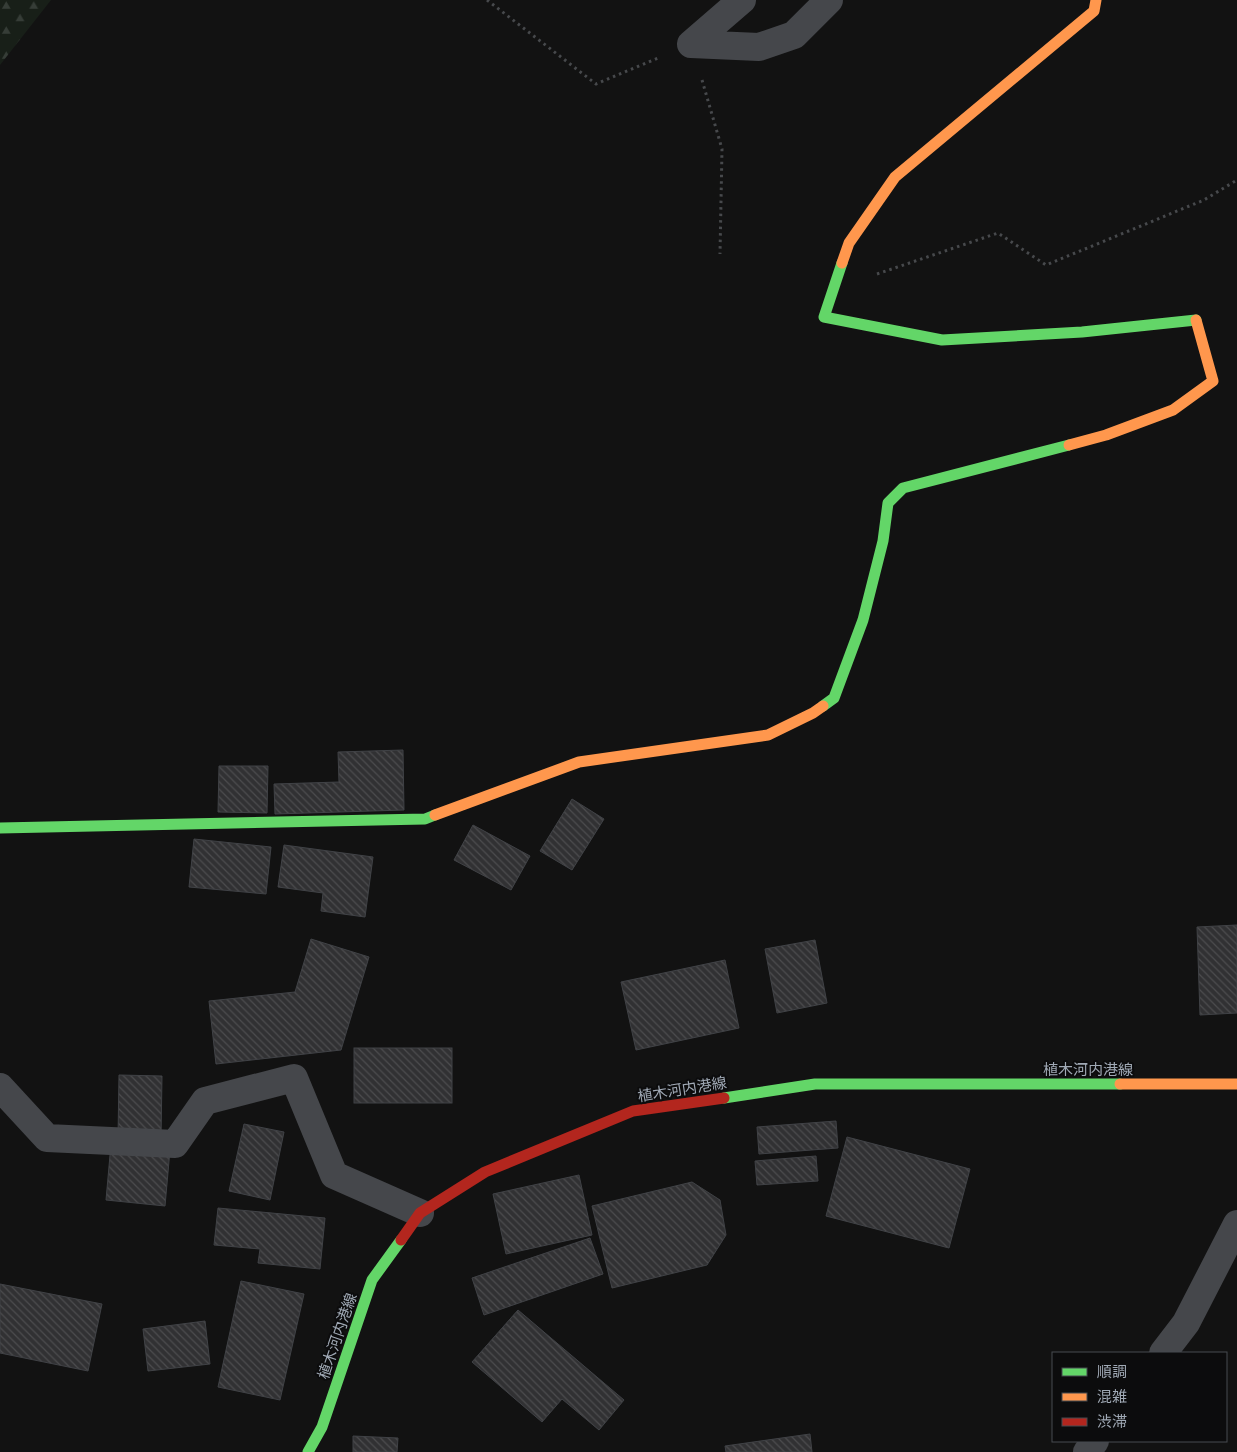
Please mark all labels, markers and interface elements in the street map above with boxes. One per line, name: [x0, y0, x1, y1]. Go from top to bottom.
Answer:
street label: 植木河内港線: [1043, 1059, 1133, 1080]
street label: 植木河内港線: [636, 1072, 728, 1106]
street label: 植木河内港線: [312, 1290, 362, 1382]
legend: [1052, 1352, 1227, 1442]
text: 順調: [1097, 1361, 1127, 1382]
text: 混雑: [1097, 1386, 1127, 1407]
text: 渋滞: [1097, 1411, 1127, 1432]

